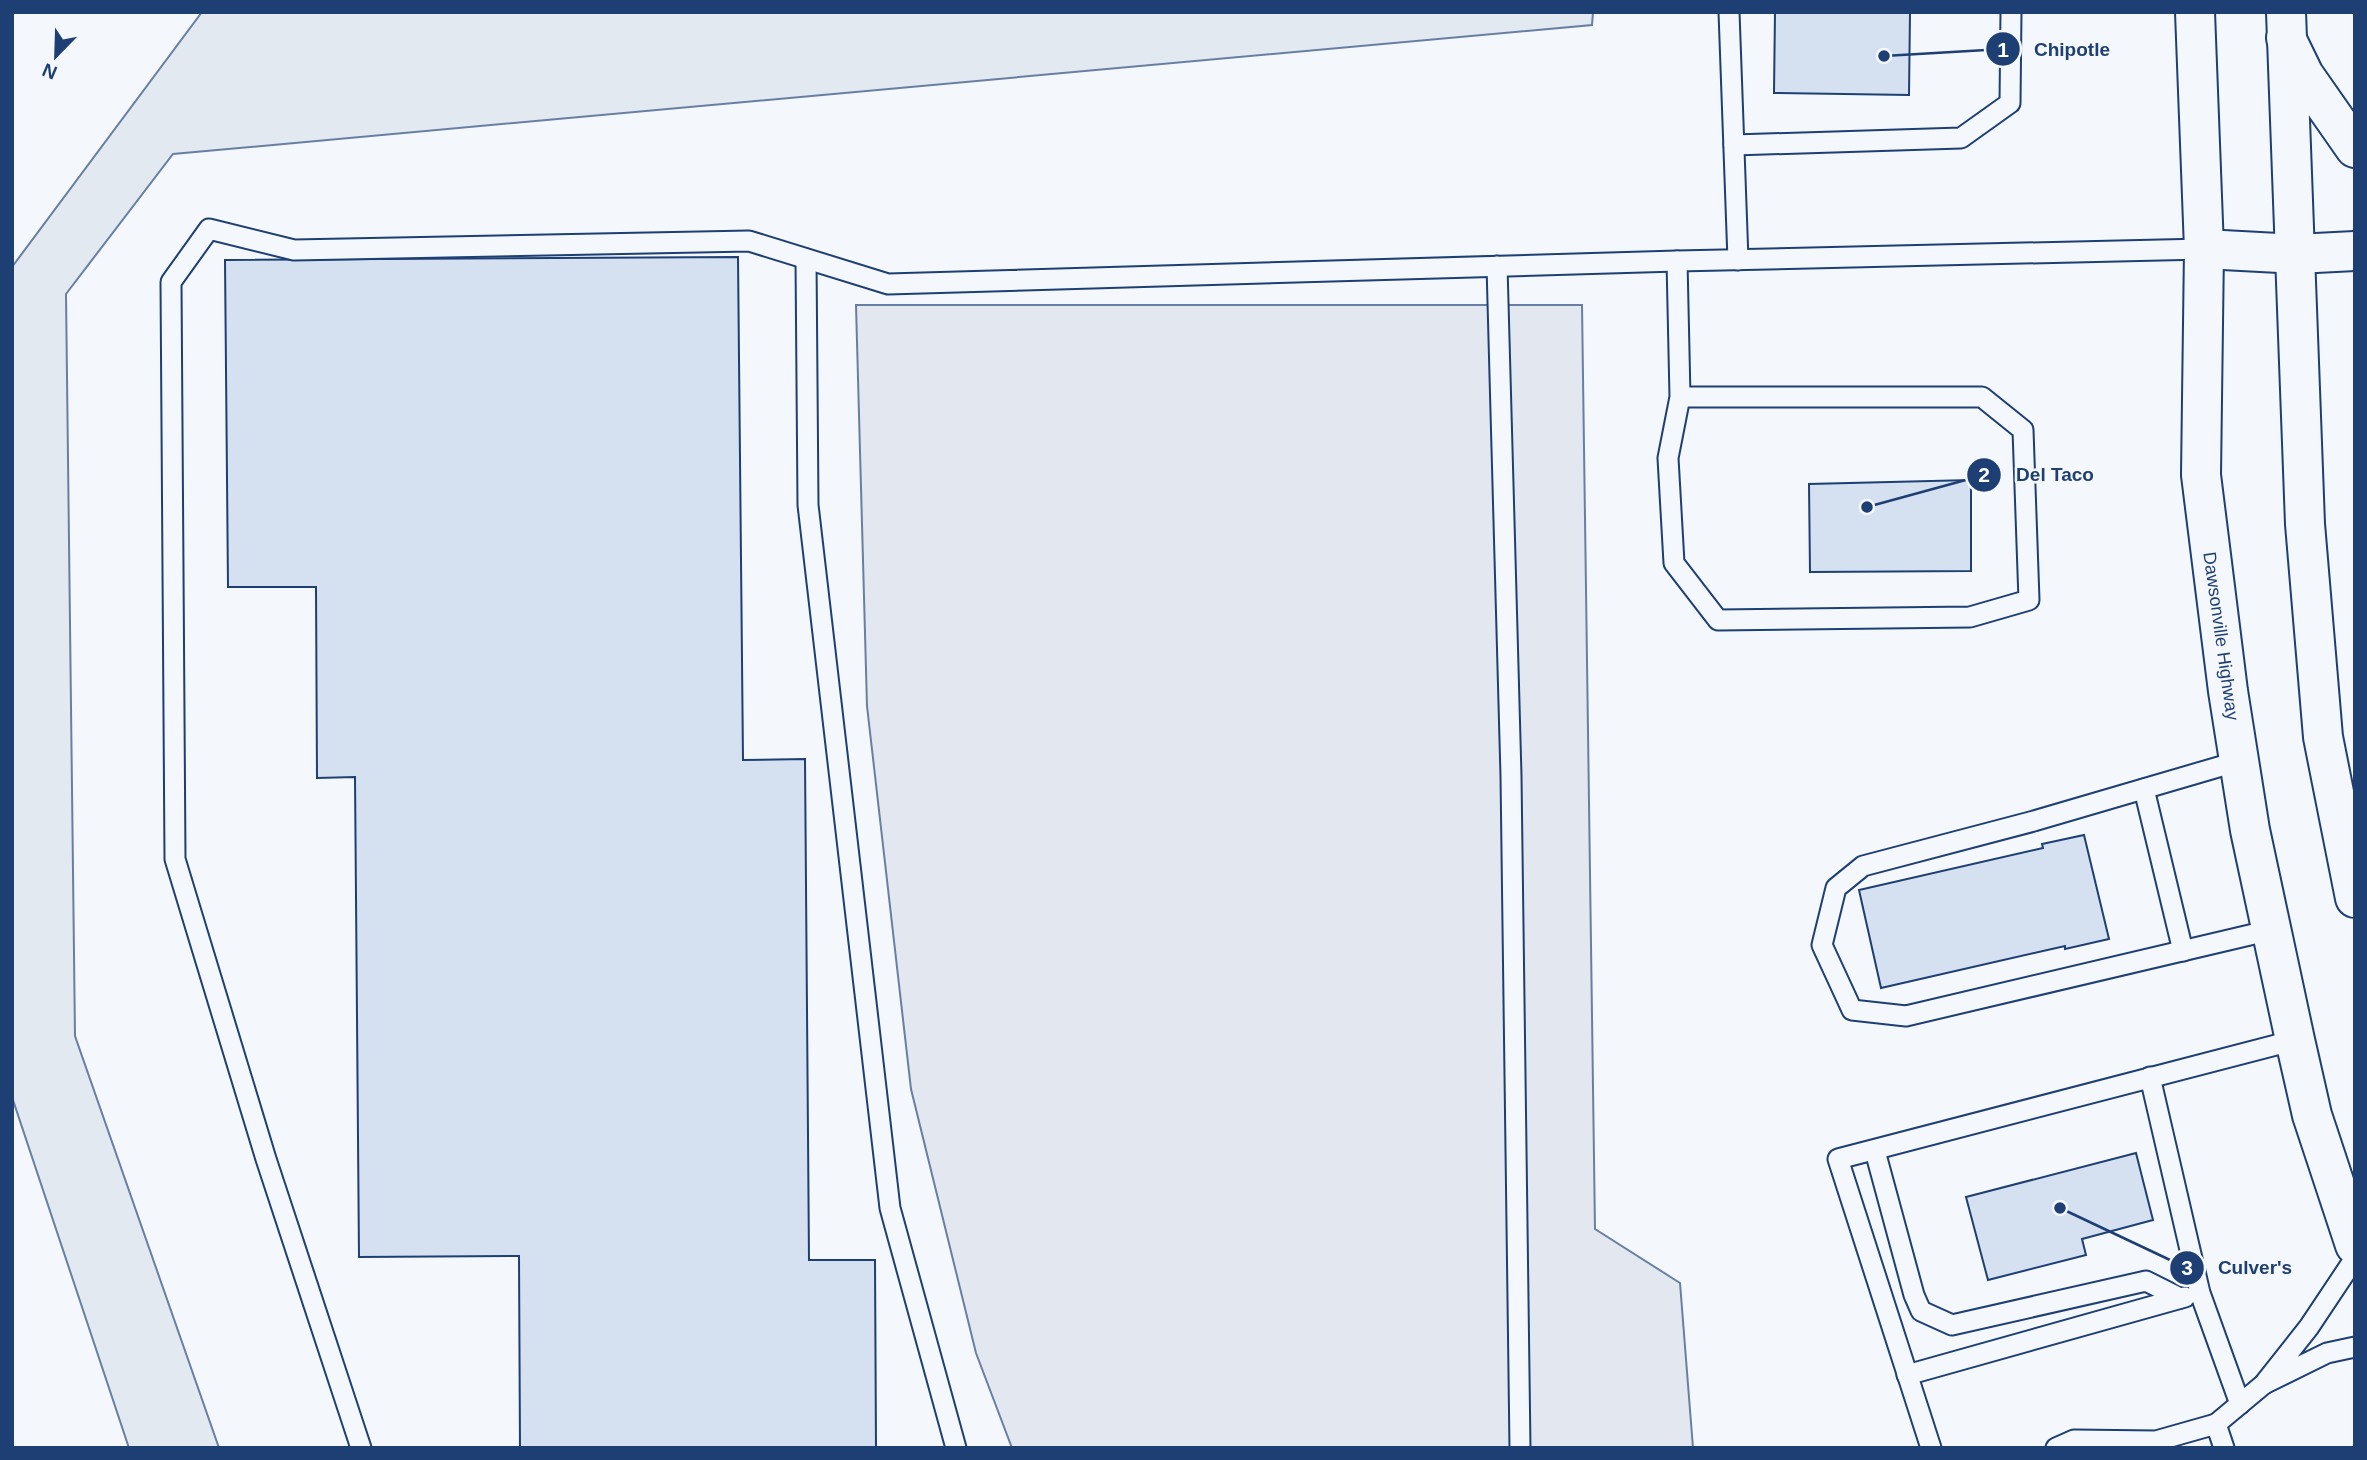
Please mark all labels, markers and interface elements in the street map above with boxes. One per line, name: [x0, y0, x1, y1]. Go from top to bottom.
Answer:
north arrow: [21, 21, 91, 91]
callout: Chipotle: [1986, 29, 2124, 69]
text: 1: [1997, 38, 2009, 61]
text: Chipotle: [2034, 39, 2110, 60]
text: N: [39, 59, 60, 84]
callout: Del Taco: [1967, 455, 2107, 495]
text: 2: [1978, 463, 1990, 486]
text: Del Taco: [2016, 464, 2094, 485]
street label: Dawsonville Highway: [2199, 550, 2243, 722]
callout: Culver's: [2169, 1248, 2306, 1288]
text: 3: [2181, 1256, 2193, 1279]
text: Culver's: [2218, 1257, 2292, 1278]

